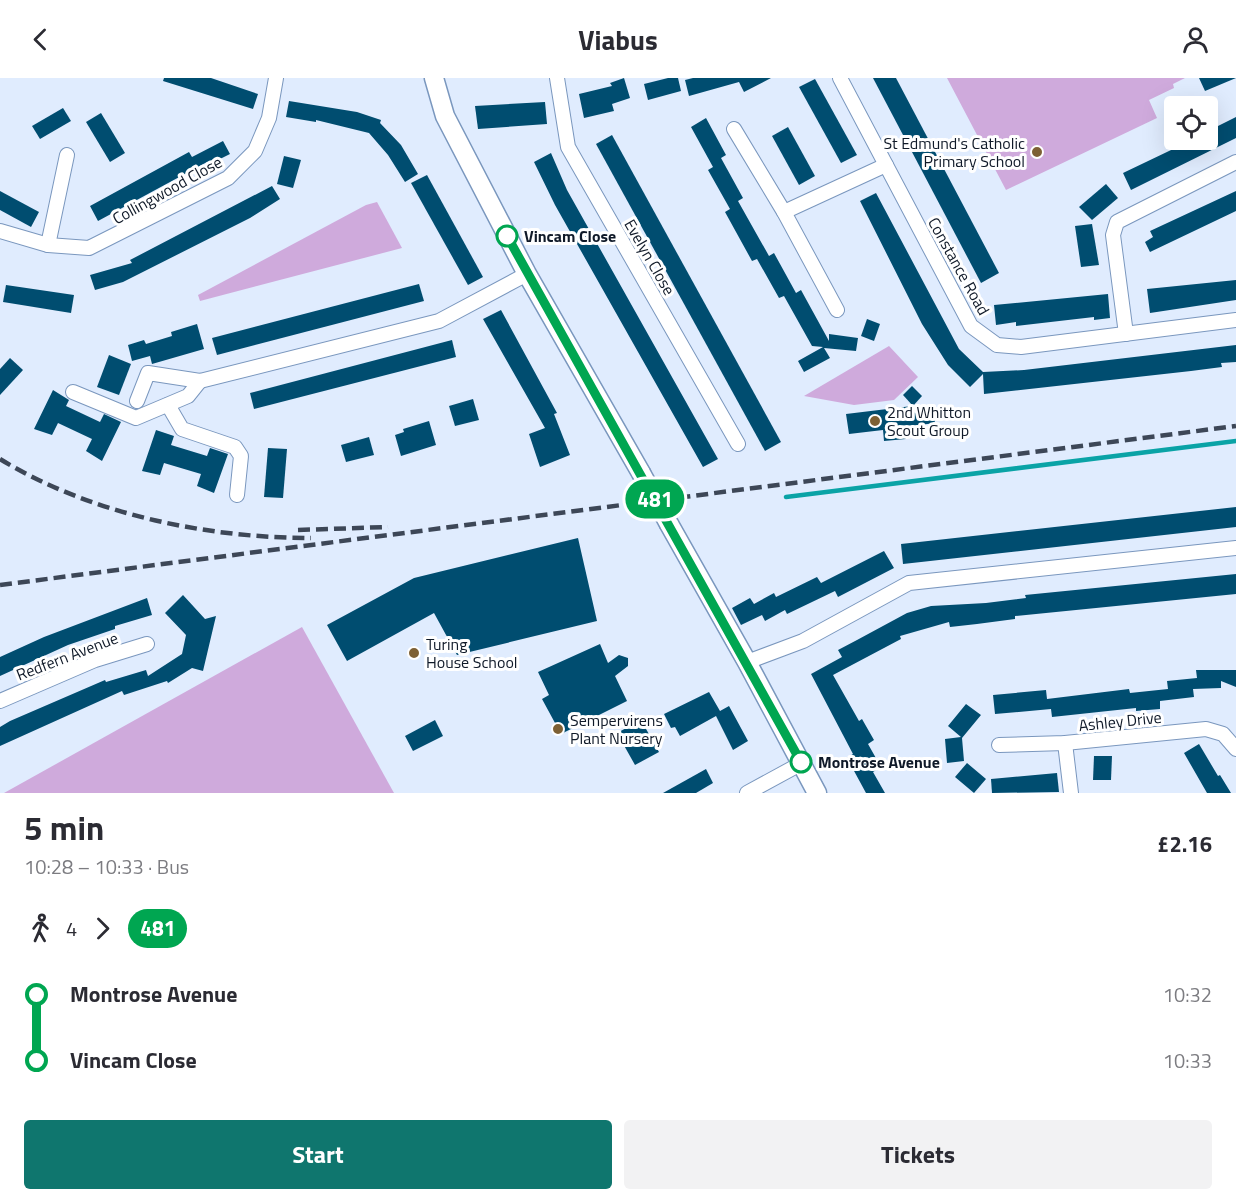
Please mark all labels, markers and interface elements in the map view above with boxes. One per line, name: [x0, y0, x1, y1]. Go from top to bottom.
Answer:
text: Viabus: [578, 19, 658, 60]
icon: back: [24, 23, 57, 56]
icon: person: [1179, 23, 1212, 56]
map controls: [1164, 96, 1218, 150]
button: locate: [1164, 96, 1218, 150]
place label: St Edmund's Catholic Primary School: [883, 131, 1025, 173]
marker: St Edmund's Catholic Primary School: [1030, 145, 1044, 159]
street label: Collingwood Close: [108, 150, 226, 230]
street label: Constance Road: [922, 213, 996, 319]
street label: Evelyn Close: [619, 215, 681, 299]
place label: Vincam Close: [524, 224, 616, 248]
marker: Vincam Close: [496, 225, 518, 247]
place label: 2nd Whitton Scout Group: [887, 400, 971, 442]
marker: 2nd Whitton Scout Group: [868, 414, 882, 428]
line badge: 481: [620, 480, 690, 518]
text: 481: [637, 483, 673, 515]
street label: Redfern Avenue: [13, 626, 121, 686]
place label: Turing House School: [426, 632, 518, 674]
marker: Turing House School: [407, 646, 421, 660]
street label: Ashley Drive: [1077, 705, 1163, 737]
place label: Sempervirens Plant Nursery: [570, 708, 663, 750]
marker: Sempervirens Plant Nursery: [551, 722, 565, 736]
place label: Montrose Avenue: [818, 750, 940, 774]
marker: Montrose Avenue: [790, 751, 812, 773]
text: 5 min: [24, 803, 104, 853]
text: £2.16: [1157, 827, 1212, 861]
text: 10:28 – 10:33 · Bus: [24, 851, 189, 882]
icon: walk: [24, 912, 57, 945]
icon: forward: [86, 912, 119, 945]
text: 481: [140, 912, 175, 944]
text: 4: [66, 913, 77, 944]
text: Montrose Avenue: [70, 977, 237, 1011]
text: 10:32: [1163, 979, 1212, 1010]
text: Vincam Close: [70, 1043, 197, 1077]
text: 10:33: [1163, 1045, 1212, 1076]
button: Start: [24, 1120, 612, 1189]
button: Tickets: [624, 1120, 1212, 1189]

